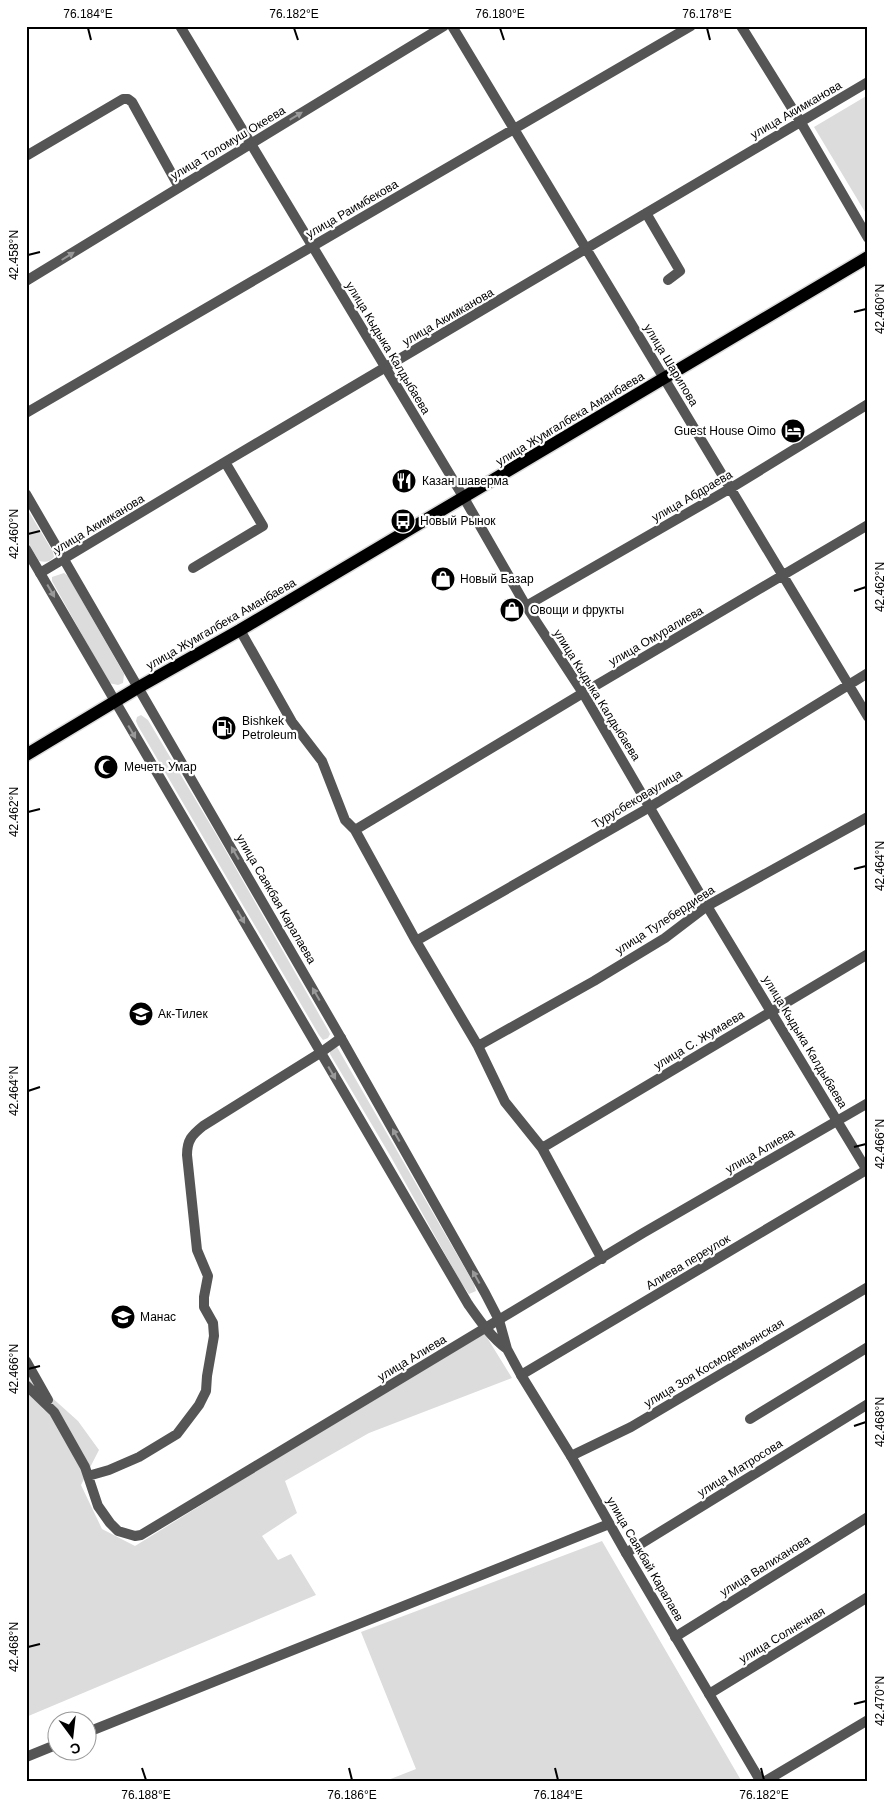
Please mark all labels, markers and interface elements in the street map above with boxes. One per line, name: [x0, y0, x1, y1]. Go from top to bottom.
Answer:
text: 76.184°E: [63, 7, 113, 21]
text: 76.182°E: [269, 7, 319, 21]
text: 76.180°E: [475, 7, 525, 21]
text: 76.178°E: [682, 7, 732, 21]
street label: улица Акимканова: [748, 78, 844, 142]
street label: улица Толомуш Океева: [168, 103, 288, 183]
one-way arrow: [289, 111, 302, 120]
street label: улица Раимбекова: [304, 177, 401, 241]
text: 42.458°N: [7, 230, 21, 280]
one-way arrow: [61, 251, 74, 260]
street label: улица Кыдыка Калдыбаева: [343, 279, 433, 417]
text: 42.460°N: [873, 284, 887, 334]
street label: улица Акимканова: [400, 285, 496, 349]
street label: улица Шарипова: [641, 321, 701, 409]
street label: улица Жумгалбека Аманбаева: [493, 369, 647, 469]
hotel icon: Guest House Oimo: [780, 418, 806, 444]
place label: Guest House Oimo: [674, 424, 776, 438]
street label: улица Абдраева: [649, 467, 735, 525]
restaurant icon: Казан шаверма: [391, 468, 417, 494]
place label: Казан шаверма: [422, 474, 509, 488]
street label: улица Акимканова: [51, 491, 147, 557]
bus stop icon: Новый Рынок: [390, 508, 416, 534]
text: 42.460°N: [7, 509, 21, 559]
place label: Новый Рынок: [420, 514, 496, 528]
text: 42.462°N: [873, 562, 887, 612]
shop icon: Новый Базар: [430, 566, 456, 592]
place label: Новый Базар: [460, 572, 534, 586]
street label: улица Жумгалбека Аманбаева: [144, 575, 299, 673]
one-way arrow: [46, 584, 55, 598]
shop icon: Овощи и фрукты: [499, 597, 525, 623]
place label: Овощи и фрукты: [530, 603, 624, 617]
street label: улица Омуралиева: [606, 603, 706, 669]
street label: улица Кыдыка Калдыбаева: [551, 627, 643, 764]
place label: Bishkek Petroleum: [242, 714, 297, 742]
fuel station icon: Bishkek Petroleum: [211, 715, 237, 741]
one-way arrow: [128, 725, 137, 738]
mosque icon: Мечеть Умар: [93, 754, 119, 780]
place label: Мечеть Умар: [124, 760, 197, 774]
street label: Турусбековаулица: [590, 767, 685, 831]
text: 42.462°N: [7, 787, 21, 837]
street label: улица Саякбая Каралаева: [233, 832, 319, 967]
text: 42.464°N: [873, 841, 887, 891]
one-way arrow: [230, 847, 239, 860]
street label: улица Тулебердиева: [613, 883, 717, 957]
one-way arrow: [236, 911, 245, 924]
street label: улица Кыдыка Калдыбаева: [760, 973, 850, 1111]
one-way arrow: [312, 987, 321, 1000]
school or university icon: Ак-Тилек: [128, 1001, 154, 1027]
place label: Ак-Тилек: [158, 1007, 208, 1021]
street label: улица С. Жумаева: [651, 1007, 747, 1073]
text: 42.464°N: [7, 1066, 21, 1116]
one-way arrow: [327, 1066, 336, 1079]
text: 42.466°N: [873, 1119, 887, 1169]
street label: улица Алиева: [723, 1125, 797, 1176]
one-way arrow: [392, 1129, 401, 1142]
street label: Алиева переулок: [643, 1231, 733, 1293]
one-way arrow: [472, 1269, 480, 1284]
school or university icon: Манас: [110, 1304, 136, 1330]
place label: Манас: [140, 1310, 176, 1324]
street label: улица Зоя Космодемьянская: [642, 1316, 786, 1410]
street label: улица Алиева: [375, 1332, 449, 1384]
text: 42.466°N: [7, 1344, 21, 1394]
text: 42.468°N: [873, 1397, 887, 1447]
street label: улица Матросова: [695, 1436, 785, 1500]
street label: улица Саякбай Каралаев: [604, 1495, 686, 1623]
street label: улица Валиханова: [717, 1532, 813, 1599]
street label: улица Солнечная: [737, 1604, 827, 1666]
text: 42.468°N: [7, 1622, 21, 1672]
text: 42.470°N: [873, 1676, 887, 1726]
north arrow: [48, 1710, 98, 1760]
text: С: [68, 1740, 82, 1758]
text: 76.188°E: [121, 1788, 171, 1802]
text: 76.186°E: [327, 1788, 377, 1802]
text: 76.184°E: [533, 1788, 583, 1802]
text: 76.182°E: [739, 1788, 789, 1802]

